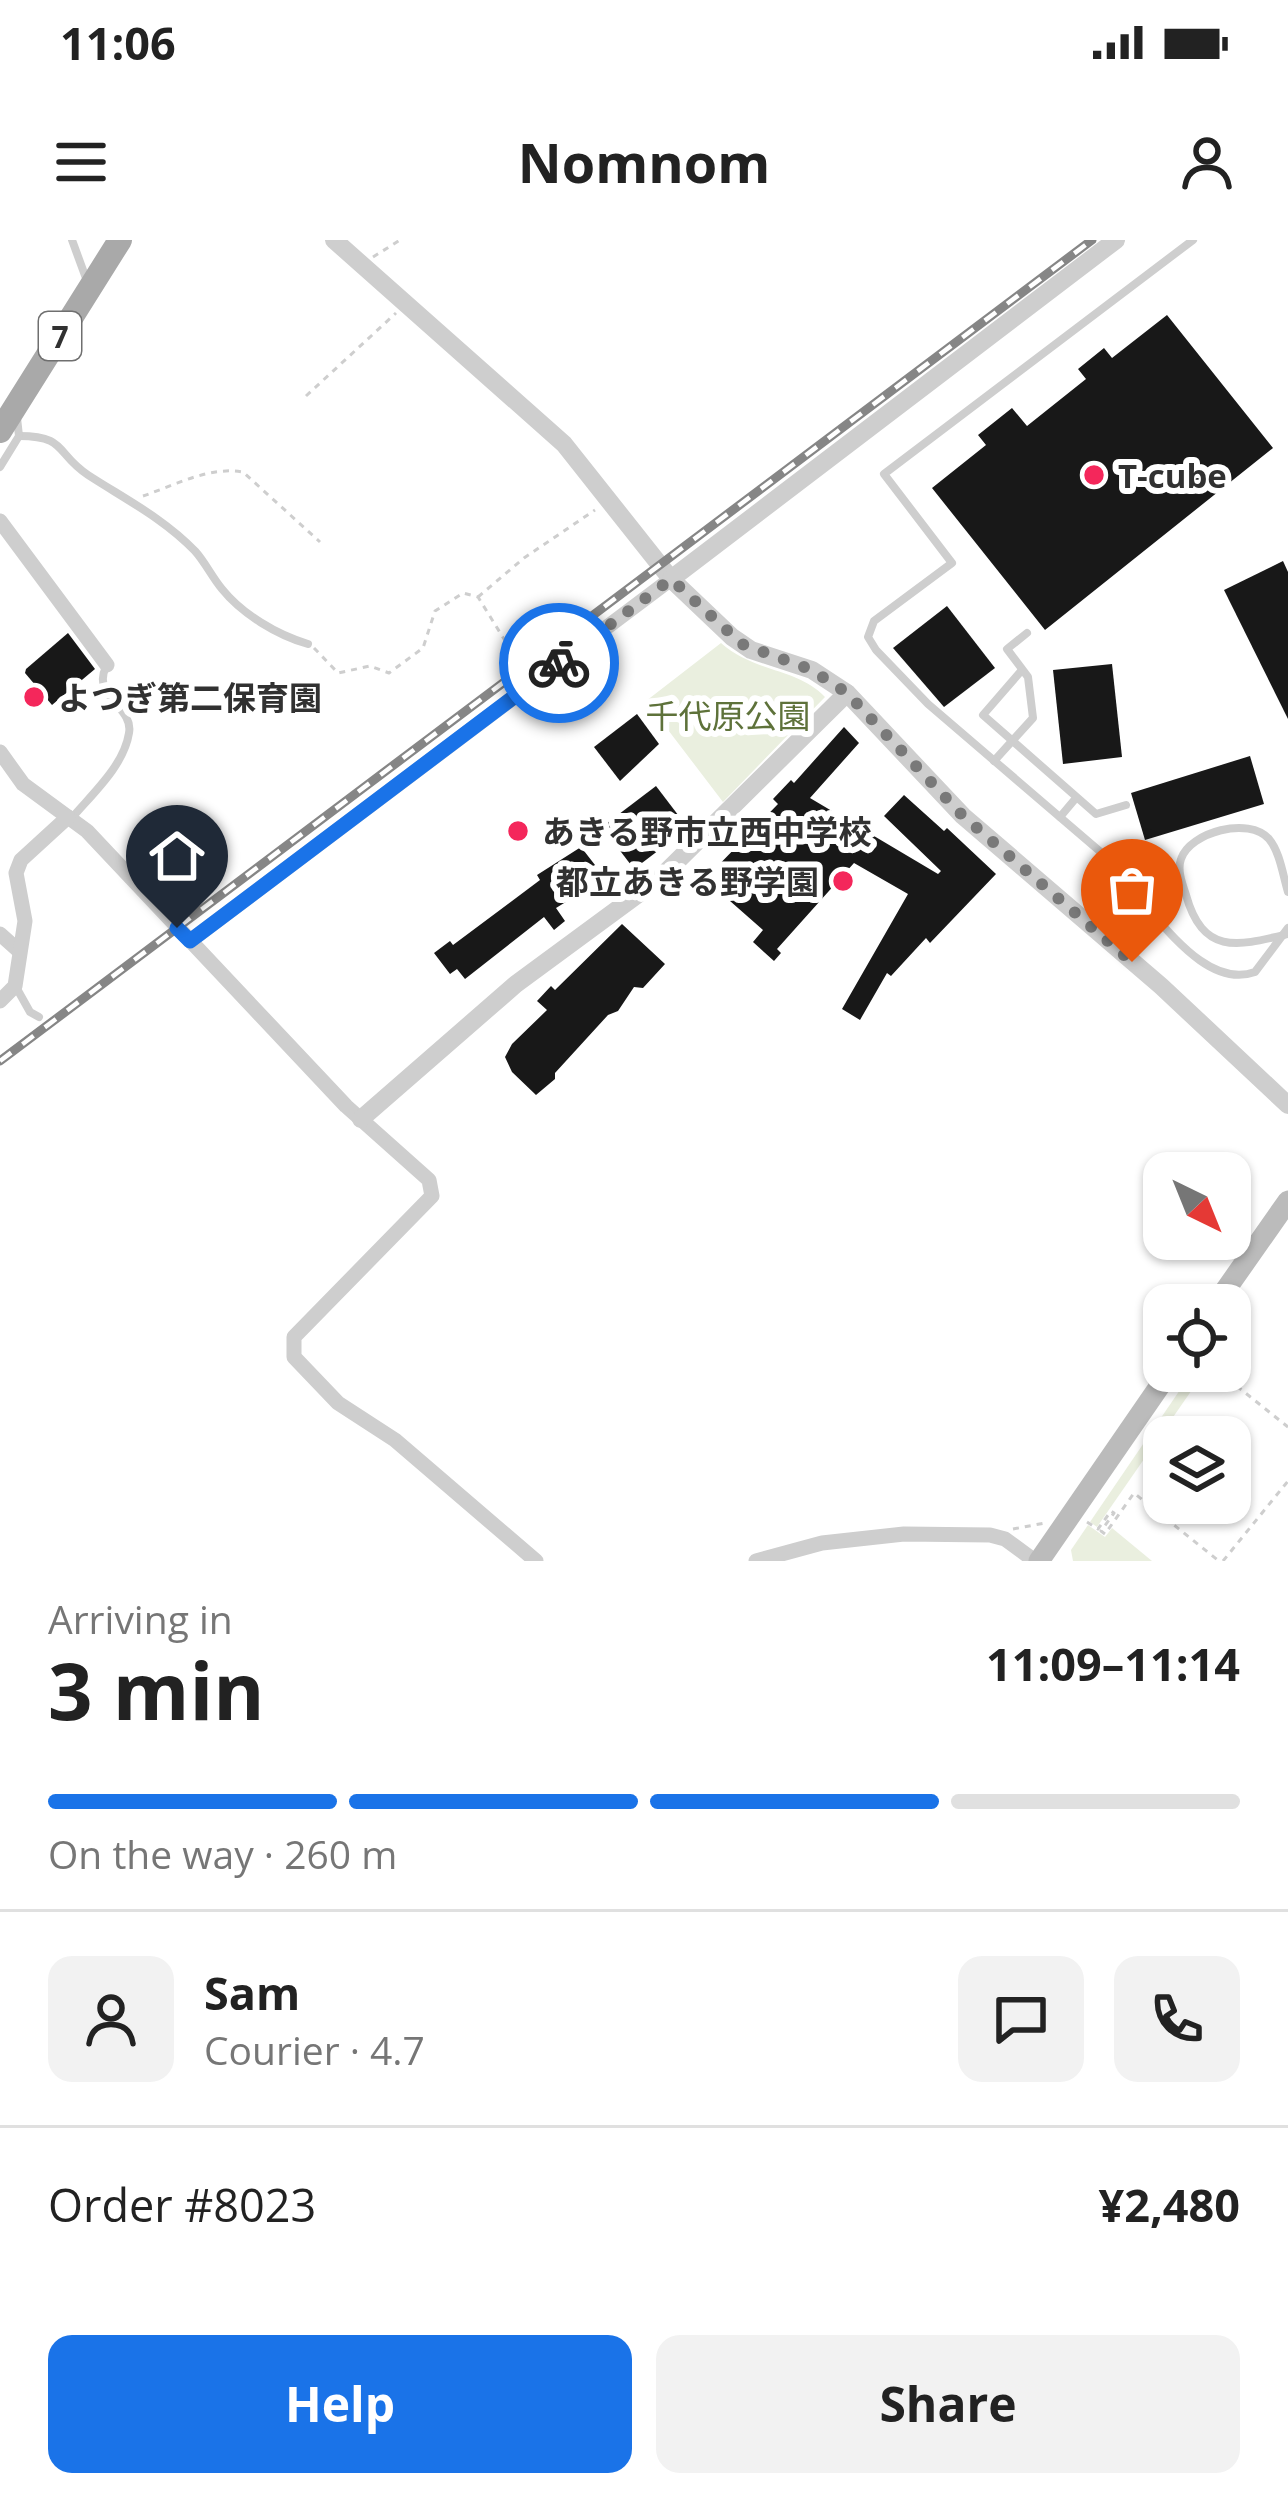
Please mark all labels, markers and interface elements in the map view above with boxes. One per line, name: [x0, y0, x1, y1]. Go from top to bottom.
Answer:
text: 11:06: [60, 12, 176, 73]
text: Nomnom: [518, 125, 770, 199]
icon: menu: [48, 129, 114, 195]
icon: person: [1174, 129, 1240, 195]
road number: 7: [39, 312, 81, 360]
place label: T-cube: [1118, 453, 1227, 498]
marker: T-cube: [1081, 462, 1107, 488]
courier: [499, 603, 619, 723]
icon: bike: [526, 630, 592, 696]
place label: よつぎ第二保育園: [58, 675, 322, 720]
marker: よつぎ第二保育園: [21, 684, 47, 710]
park label: 千代原公園: [646, 693, 811, 738]
pin: [126, 805, 228, 928]
place label: あきる野市立西中学校: [542, 809, 871, 854]
marker: あきる野市立西中学校: [505, 818, 531, 844]
icon: home: [144, 823, 210, 889]
pin: [1081, 839, 1183, 962]
icon: bag: [1099, 857, 1165, 923]
place label: 都立あきる野学園: [556, 859, 819, 904]
marker: 都立あきる野学園: [830, 868, 856, 894]
north arrow: [1143, 1152, 1251, 1260]
map controls: [1143, 1152, 1251, 1524]
button: locate: [1143, 1284, 1251, 1392]
button: layers: [1143, 1416, 1251, 1524]
text: Arriving in: [48, 1592, 233, 1645]
text: 11:09–11:14: [986, 1633, 1240, 1694]
text: 3 min: [48, 1637, 265, 1743]
text: On the way · 260 m: [48, 1827, 397, 1880]
button: person: [48, 1956, 174, 2082]
button: chat: [958, 1956, 1084, 2082]
button: phone: [1114, 1956, 1240, 2082]
text: Sam: [204, 1962, 300, 2023]
text: Courier · 4.7: [204, 2023, 425, 2076]
text: Order #8023: [48, 2174, 316, 2235]
text: ¥2,480: [1099, 2174, 1240, 2235]
button: Help: [48, 2335, 632, 2473]
button: Share: [656, 2335, 1240, 2473]

